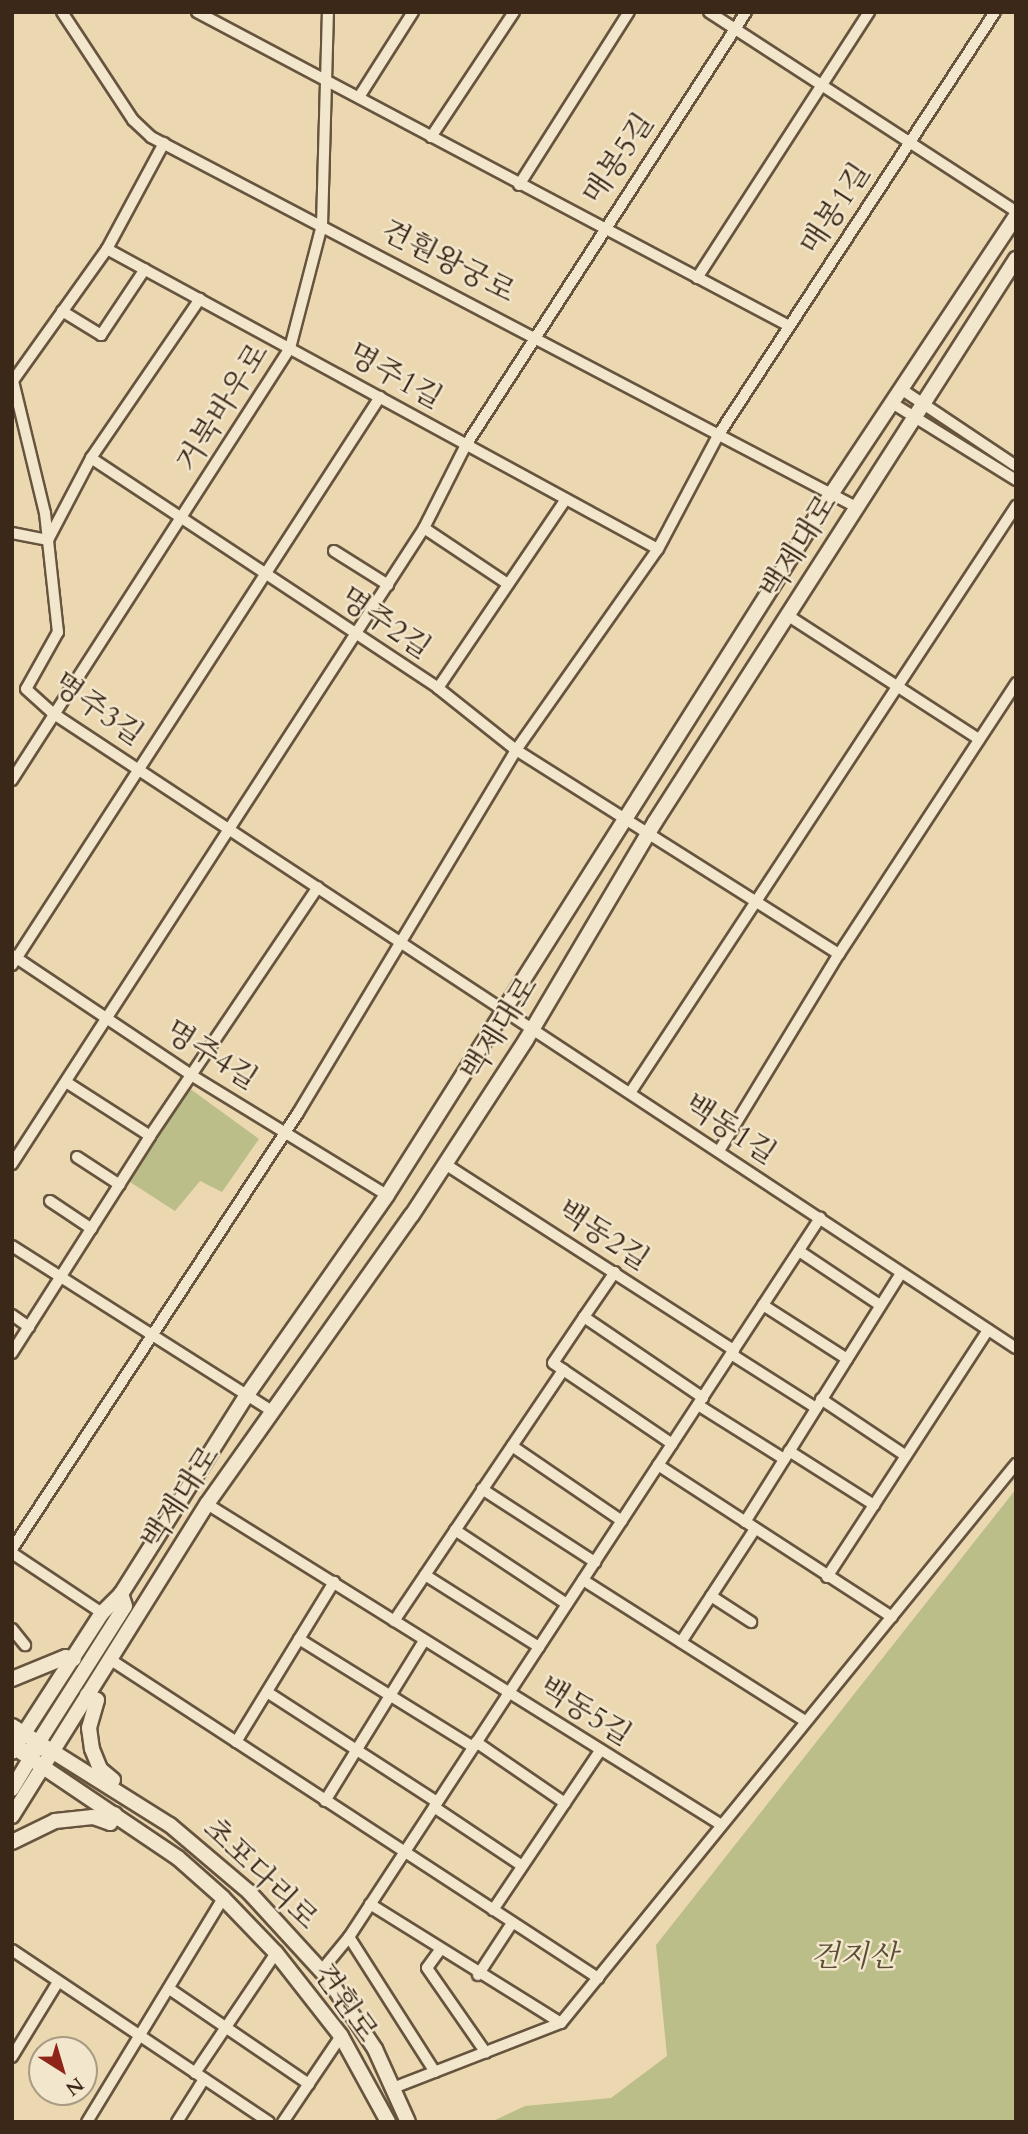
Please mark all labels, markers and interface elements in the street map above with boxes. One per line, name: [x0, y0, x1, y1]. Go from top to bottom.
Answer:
street label: 매봉5길: [575, 107, 663, 211]
street label: 매봉1길: [793, 156, 879, 262]
street label: 견훤왕궁로: [375, 213, 521, 311]
street label: 명주1길: [342, 336, 448, 418]
street label: 거북바우로: [169, 337, 277, 479]
street label: 백제대로: [753, 488, 845, 606]
street label: 명주2길: [333, 580, 437, 668]
street label: 명주3길: [46, 666, 150, 754]
street label: 백제대로: [454, 970, 546, 1088]
street label: 명주4길: [158, 1014, 264, 1098]
street label: 백동1길: [677, 1087, 783, 1173]
street label: 백동2길: [550, 1193, 656, 1279]
street label: 백제대로: [134, 1440, 228, 1556]
street label: 백동5길: [532, 1670, 638, 1754]
street label: 초포다리로: [195, 1811, 325, 1937]
park label: 건지산: [811, 1939, 897, 1975]
street label: 견훤로: [305, 1957, 385, 2049]
north arrow: [28, 2036, 98, 2106]
text: N: [60, 2071, 89, 2102]

